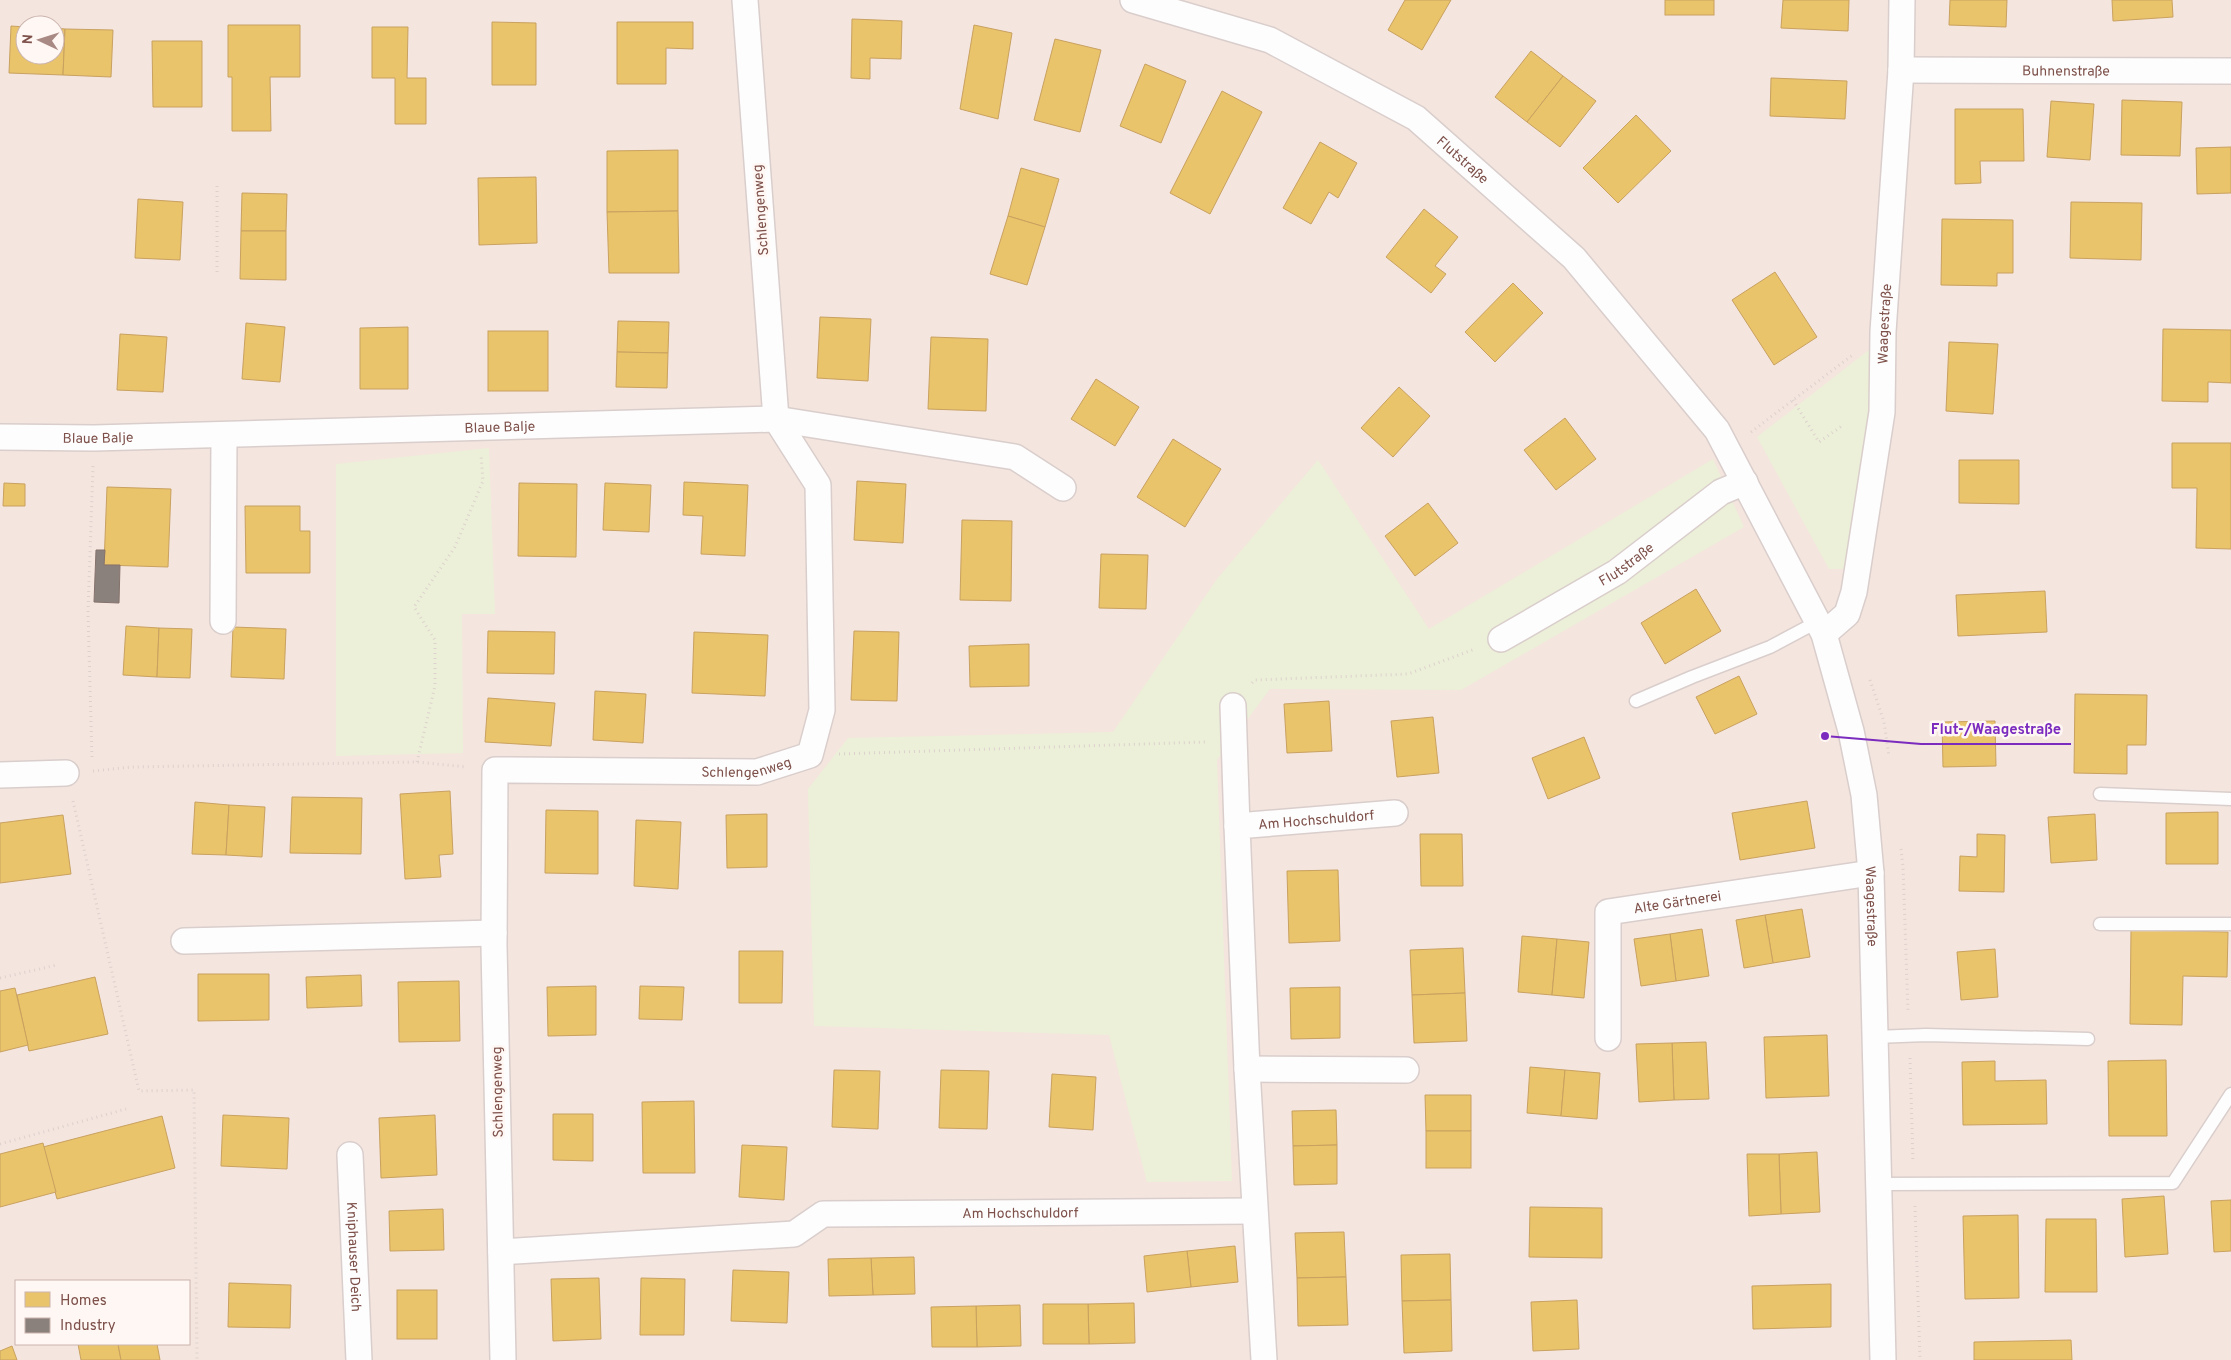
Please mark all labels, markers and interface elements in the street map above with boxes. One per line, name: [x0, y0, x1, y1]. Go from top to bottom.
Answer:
north arrow: [15, 15, 65, 65]
text: N: [20, 34, 37, 45]
street label: Buhnenstraße: [2022, 63, 2110, 81]
street label: Flutstraße: [1433, 133, 1491, 188]
street label: Schlengenweg: [750, 164, 773, 256]
street label: Waagestraße: [1876, 283, 1896, 364]
street label: Blaue Balje: [464, 419, 535, 438]
street label: Blaue Balje: [62, 430, 134, 448]
street label: Flutstraße: [1596, 540, 1658, 591]
callout: Flut-/Waagestraße: [1921, 714, 2071, 744]
text: Flut-/Waagestraße: [1931, 721, 2061, 740]
street label: Schlengenweg: [701, 754, 794, 782]
street label: Am Hochschuldorf: [1258, 808, 1375, 834]
street label: Waagestraße: [1860, 865, 1880, 947]
street label: Alte Gärtnerei: [1632, 888, 1723, 918]
street label: Schlengenweg: [489, 1046, 508, 1138]
street label: Kniphauser Deich: [342, 1202, 364, 1312]
street label: Am Hochschuldorf: [962, 1205, 1079, 1223]
legend: [15, 1280, 190, 1345]
text: Homes: [60, 1292, 107, 1311]
text: Industry: [60, 1317, 116, 1336]

